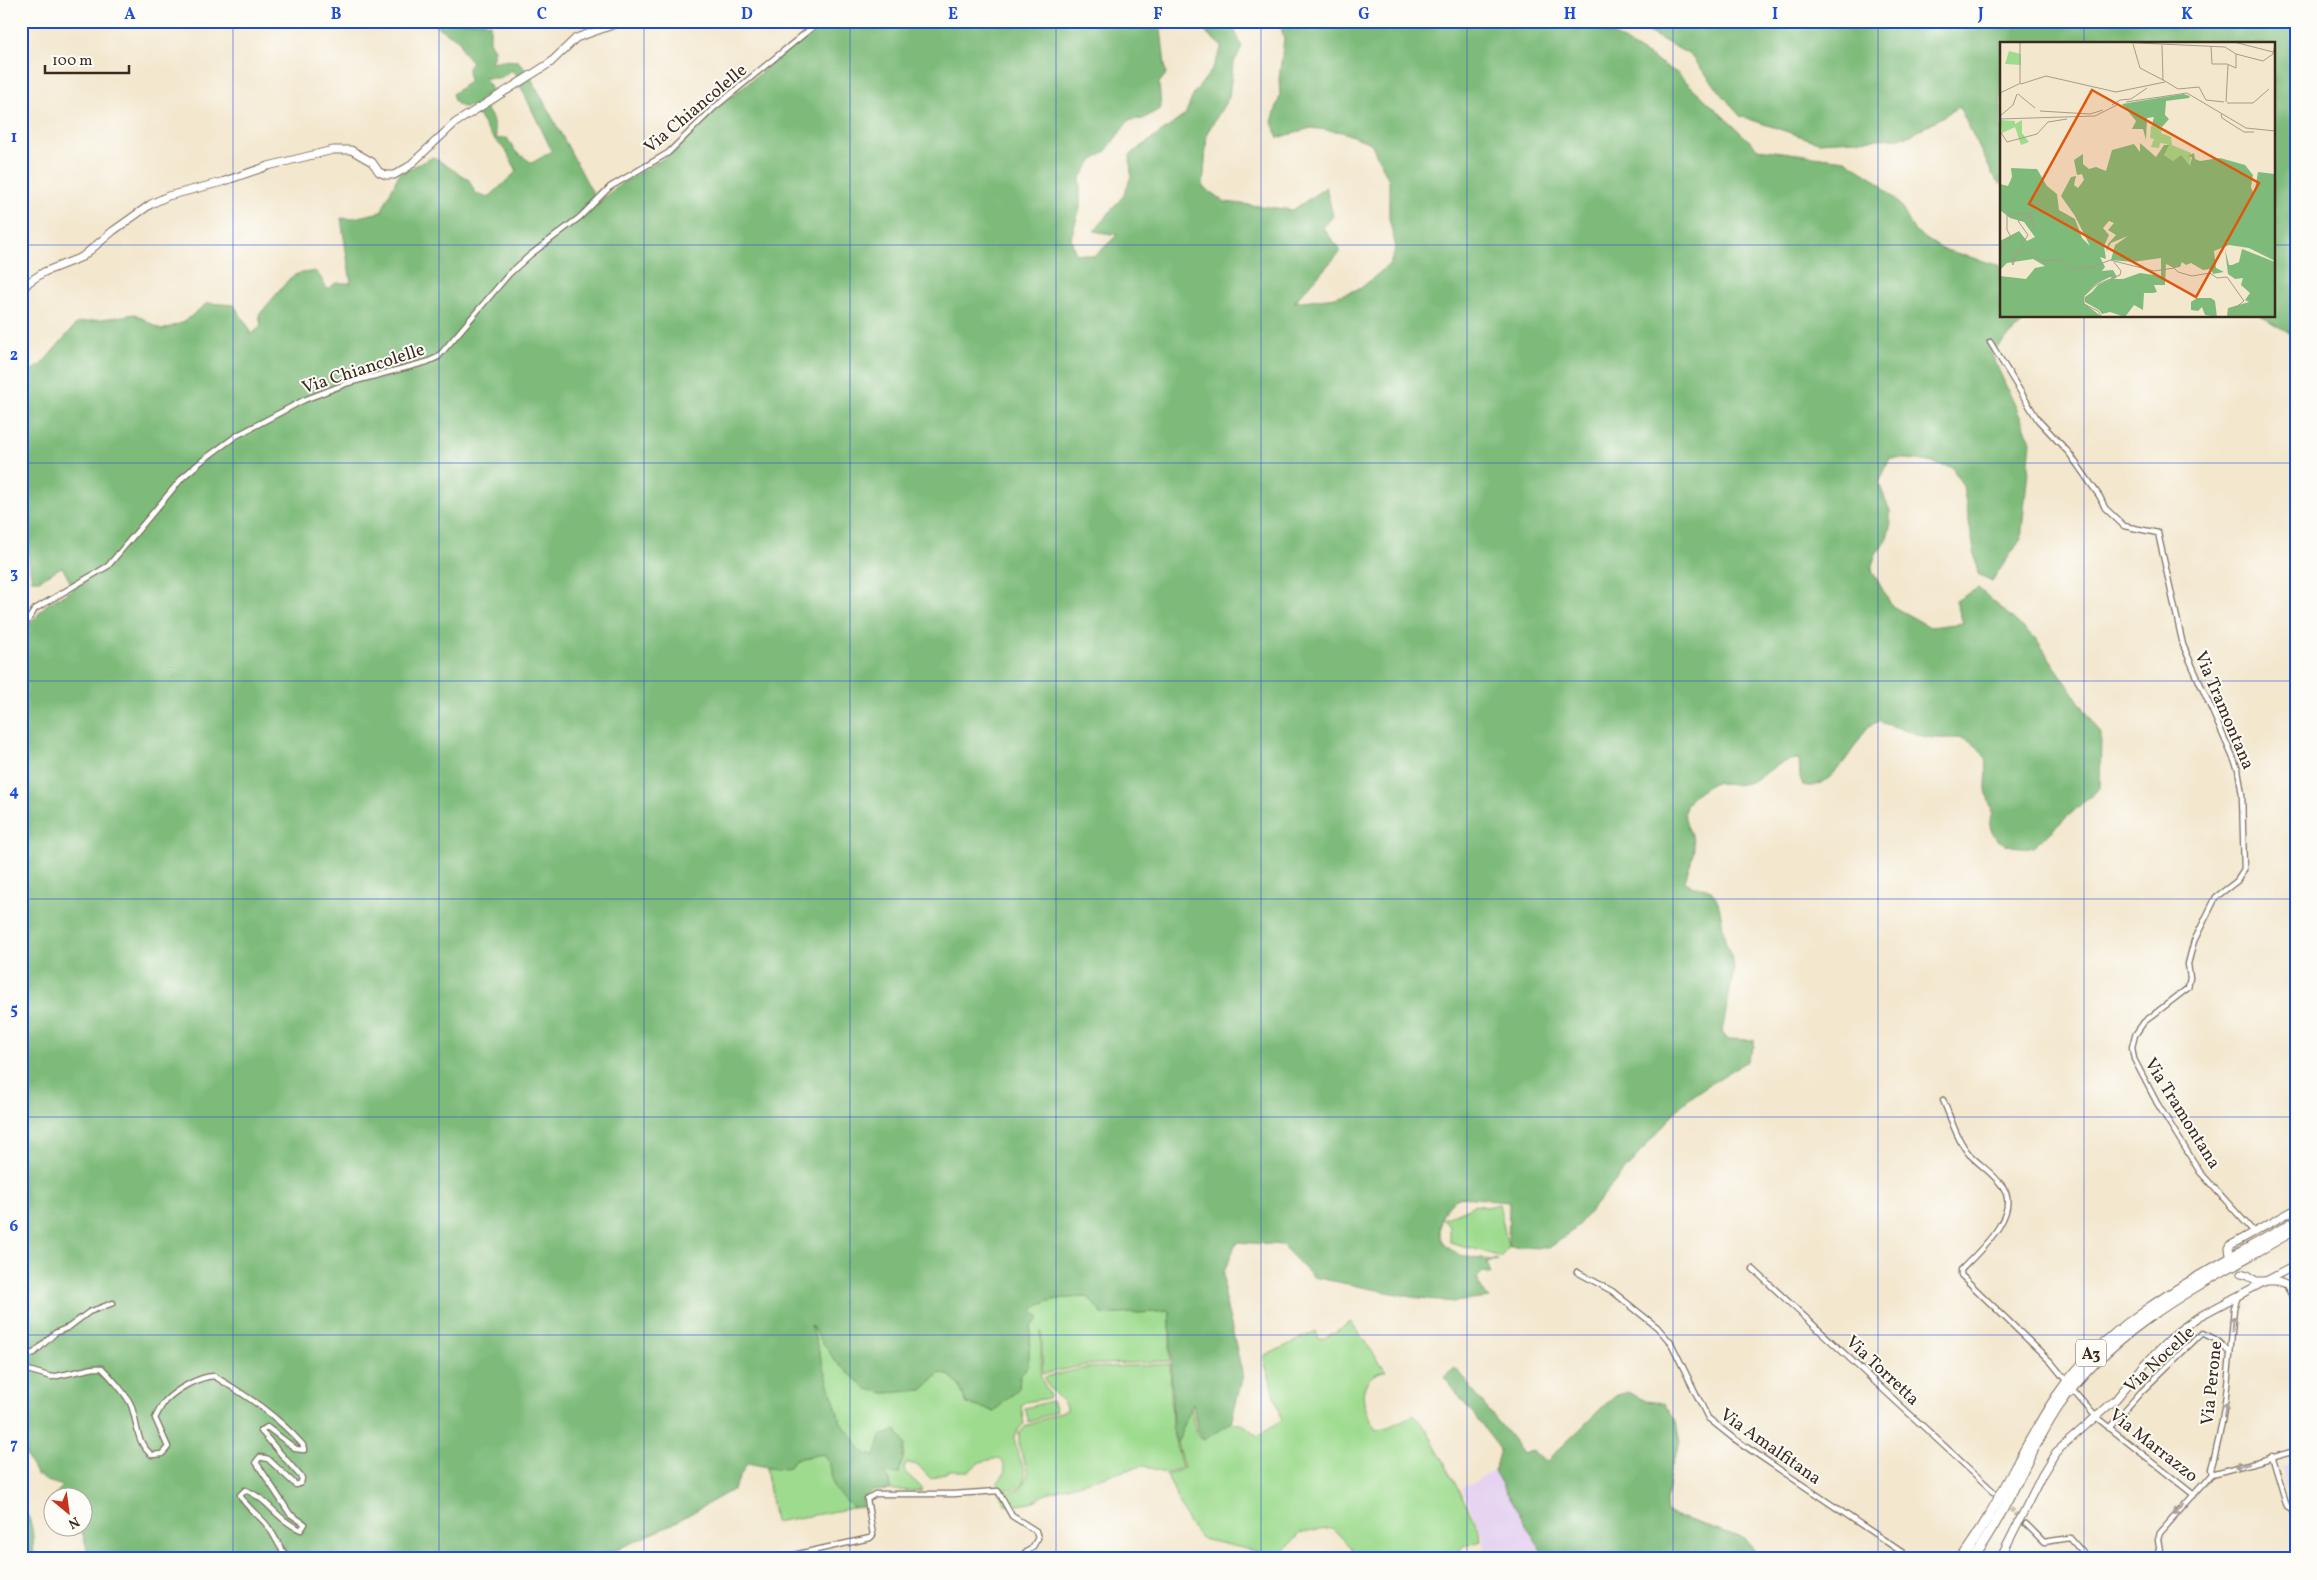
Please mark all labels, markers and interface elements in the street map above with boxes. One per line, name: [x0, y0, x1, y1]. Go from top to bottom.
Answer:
text: A: [124, 4, 136, 26]
text: B: [331, 4, 342, 26]
text: C: [537, 4, 547, 26]
text: D: [741, 4, 753, 26]
text: E: [948, 4, 958, 26]
text: F: [1153, 4, 1163, 26]
text: G: [1358, 4, 1370, 26]
text: H: [1564, 4, 1576, 26]
text: I: [1772, 4, 1778, 26]
text: J: [1977, 4, 1984, 26]
text: K: [2181, 4, 2193, 26]
scale bar: [45, 42, 129, 74]
inset map: [2000, 42, 2274, 318]
text: 100 m: [52, 51, 92, 72]
street label: Via Chiancolelle: [639, 59, 753, 160]
text: 1: [11, 127, 17, 149]
street label: Via Chiancolelle: [299, 338, 428, 401]
text: 2: [10, 345, 18, 367]
text: 3: [10, 563, 18, 585]
street label: Via Tramontana: [2187, 648, 2260, 774]
text: 4: [9, 781, 19, 803]
text: 5: [10, 999, 18, 1021]
street label: Via Tramontana: [2138, 1054, 2226, 1174]
text: 6: [10, 1216, 19, 1238]
one-way arrow: [2228, 1316, 2237, 1332]
street label: Via Nocelle: [2119, 1321, 2201, 1399]
street label: Via Torretta: [1840, 1330, 1924, 1412]
road number: A3: [2076, 1340, 2106, 1366]
street label: Via Perone: [2196, 1340, 2229, 1426]
one-way arrow: [2220, 1402, 2230, 1418]
street label: Via Amalfitana: [1714, 1403, 1826, 1492]
street label: Via Marrazzo: [2103, 1403, 2203, 1489]
text: 7: [10, 1434, 18, 1456]
one-way arrow: [2234, 1460, 2250, 1470]
north arrow: [42, 1488, 92, 1538]
one-way arrow: [2173, 1504, 2185, 1517]
text: N: [65, 1511, 83, 1533]

